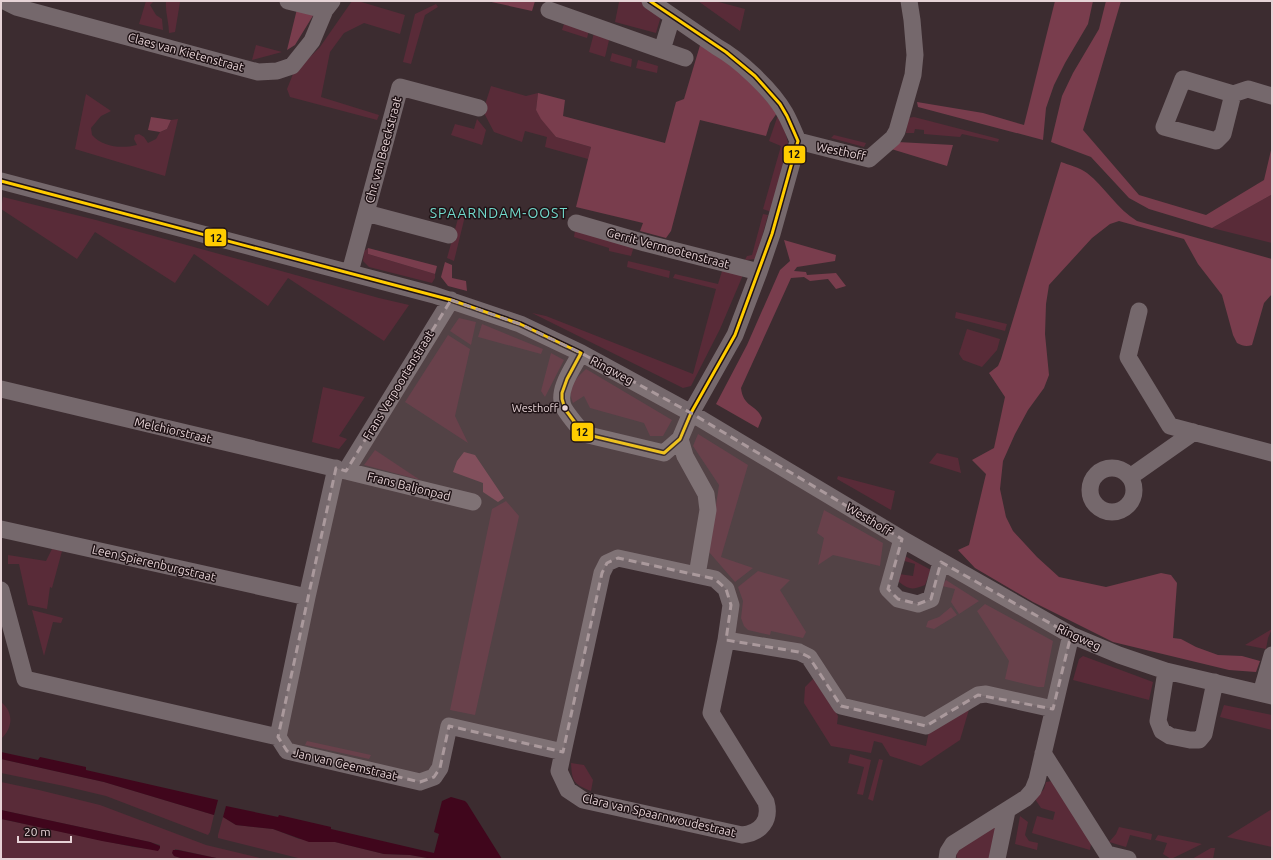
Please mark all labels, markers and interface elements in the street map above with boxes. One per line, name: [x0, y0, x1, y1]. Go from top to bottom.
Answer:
street label: Claes van Kietenstraat: [127, 30, 246, 74]
street label: Chr. van Beeckstraat: [363, 95, 404, 205]
street label: Westhoff: [815, 139, 868, 163]
line badge: 12: [783, 145, 806, 164]
text: 12: [788, 148, 800, 160]
district label: SPAARNDAM-OOST: [430, 205, 568, 221]
street label: Gerrit Vermootenstraat: [605, 225, 731, 271]
line badge: 12: [204, 228, 227, 247]
text: 12: [210, 232, 222, 244]
street label: Frans Verpoortenstraat: [360, 328, 436, 442]
street label: Ringweg: [588, 353, 636, 387]
place label: Westhoff: [512, 402, 559, 414]
marker: Westhoff: [560, 403, 570, 413]
street label: Melchiorstraat: [133, 415, 213, 445]
line badge: 12: [571, 422, 594, 442]
text: 12: [576, 426, 588, 438]
street label: Frans Baljonpad: [366, 469, 452, 503]
street label: Westhoff: [844, 500, 895, 538]
street label: Leen Spierenburgstraat: [91, 542, 217, 584]
street label: Ringweg: [1055, 621, 1103, 653]
street label: Jan van Geemstraat: [292, 746, 399, 782]
street label: Clara van Spaarnwoudestraat: [581, 791, 737, 839]
scale bar: [18, 818, 71, 844]
text: 20 m: [24, 825, 51, 838]

